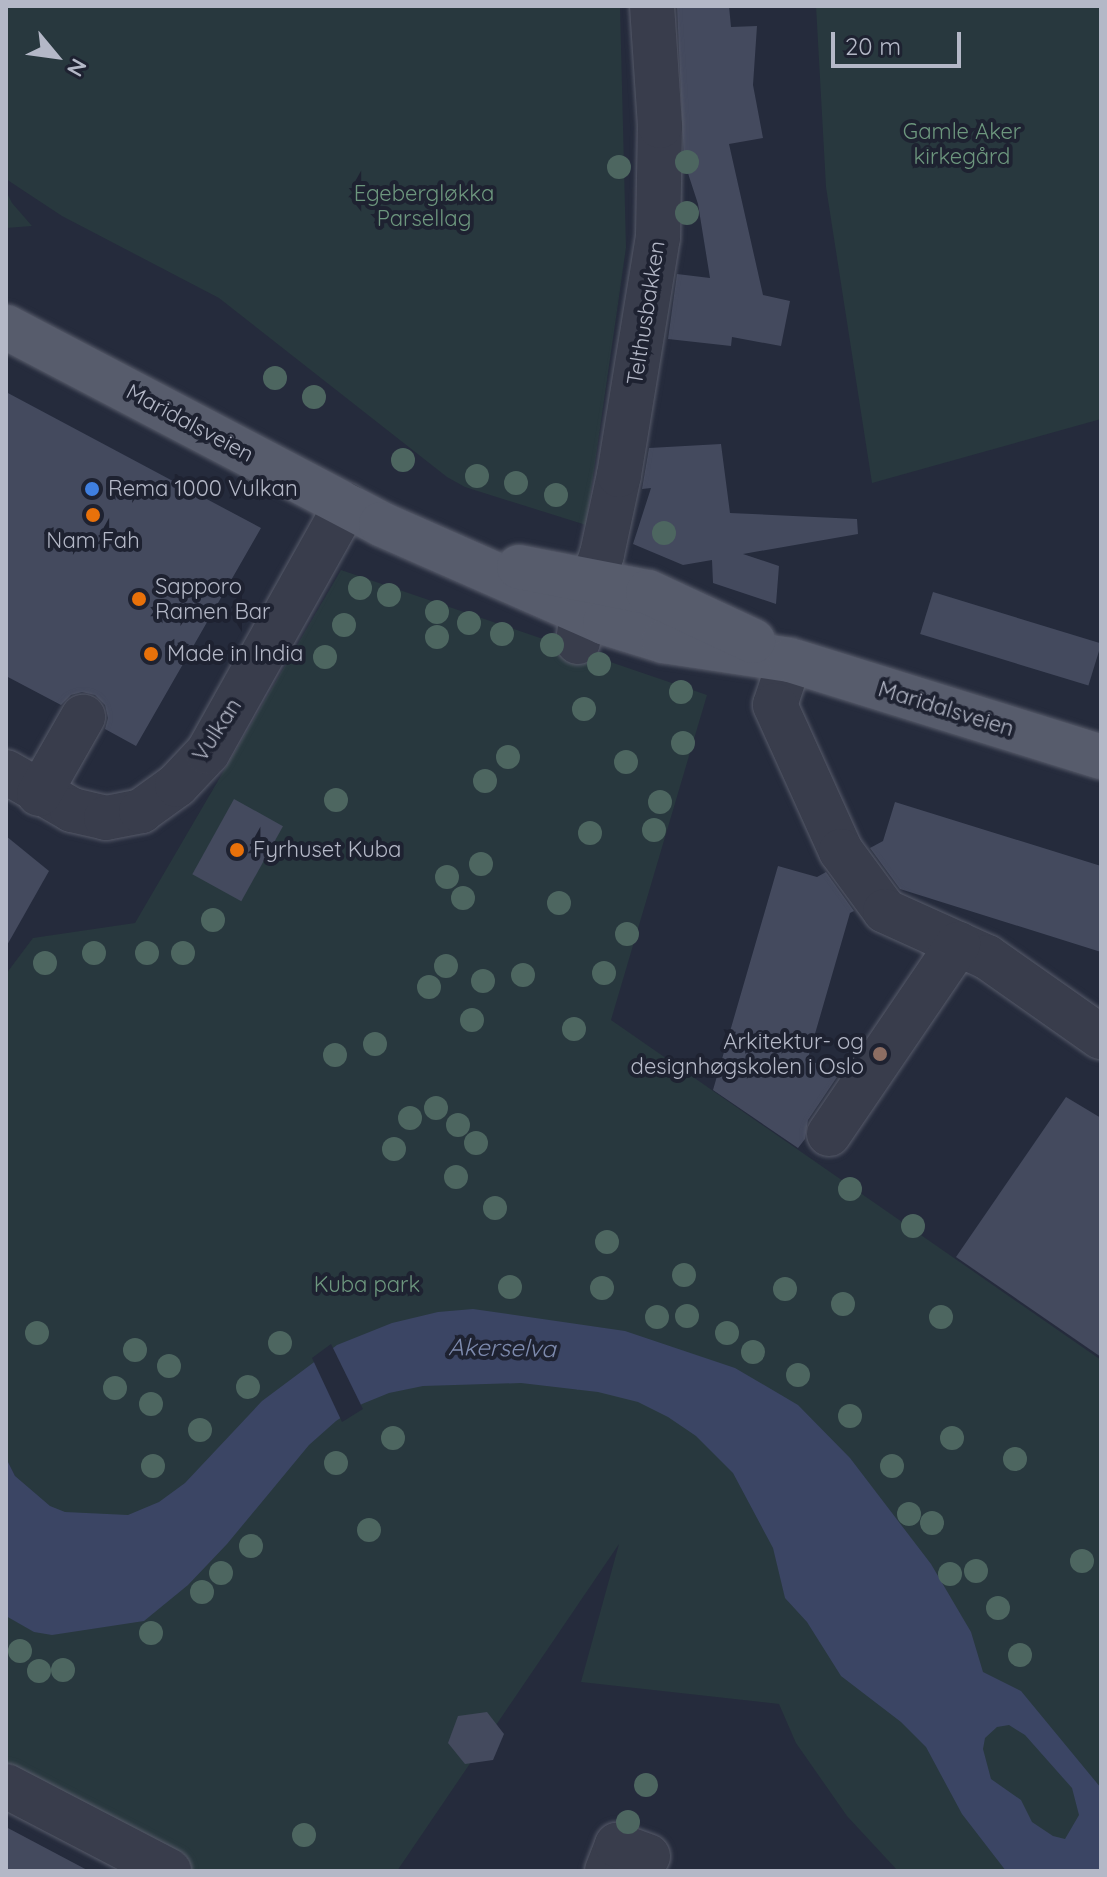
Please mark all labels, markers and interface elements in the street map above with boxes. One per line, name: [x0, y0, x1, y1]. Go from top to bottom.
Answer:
north arrow: [16, 16, 96, 96]
scale bar: [835, 16, 965, 66]
text: 20 m: [845, 31, 901, 61]
text: N: [61, 54, 93, 81]
park label: Gamle Aker kirkegård: [903, 118, 1021, 170]
park label: Egebergløkka Parsellag: [354, 180, 494, 232]
street label: Telthusbakken: [622, 239, 670, 387]
street label: Maridalsveien: [122, 378, 258, 468]
place label: Rema 1000 Vulkan: [108, 476, 298, 502]
marker: Rema 1000 Vulkan: [83, 480, 101, 498]
marker: Nam Fah: [84, 506, 102, 524]
place label: Nam Fah: [46, 528, 140, 554]
place label: Sapporo Ramen Bar: [155, 573, 270, 624]
marker: Sapporo Ramen Bar: [130, 590, 148, 608]
place label: Made in India: [167, 641, 303, 667]
marker: Made in India: [142, 645, 160, 663]
street label: Maridalsveien: [875, 676, 1017, 742]
street label: Vulkan: [187, 694, 247, 766]
place label: Fyrhuset Kuba: [253, 837, 401, 863]
marker: Fyrhuset Kuba: [228, 841, 246, 859]
place label: Arkitektur- og designhøgskolen i Oslo: [631, 1028, 864, 1080]
marker: Arkitektur- og designhøgskolen i Oslo: [871, 1045, 889, 1063]
park label: Kuba park: [314, 1272, 420, 1298]
water label: Akerselva: [448, 1333, 556, 1363]

